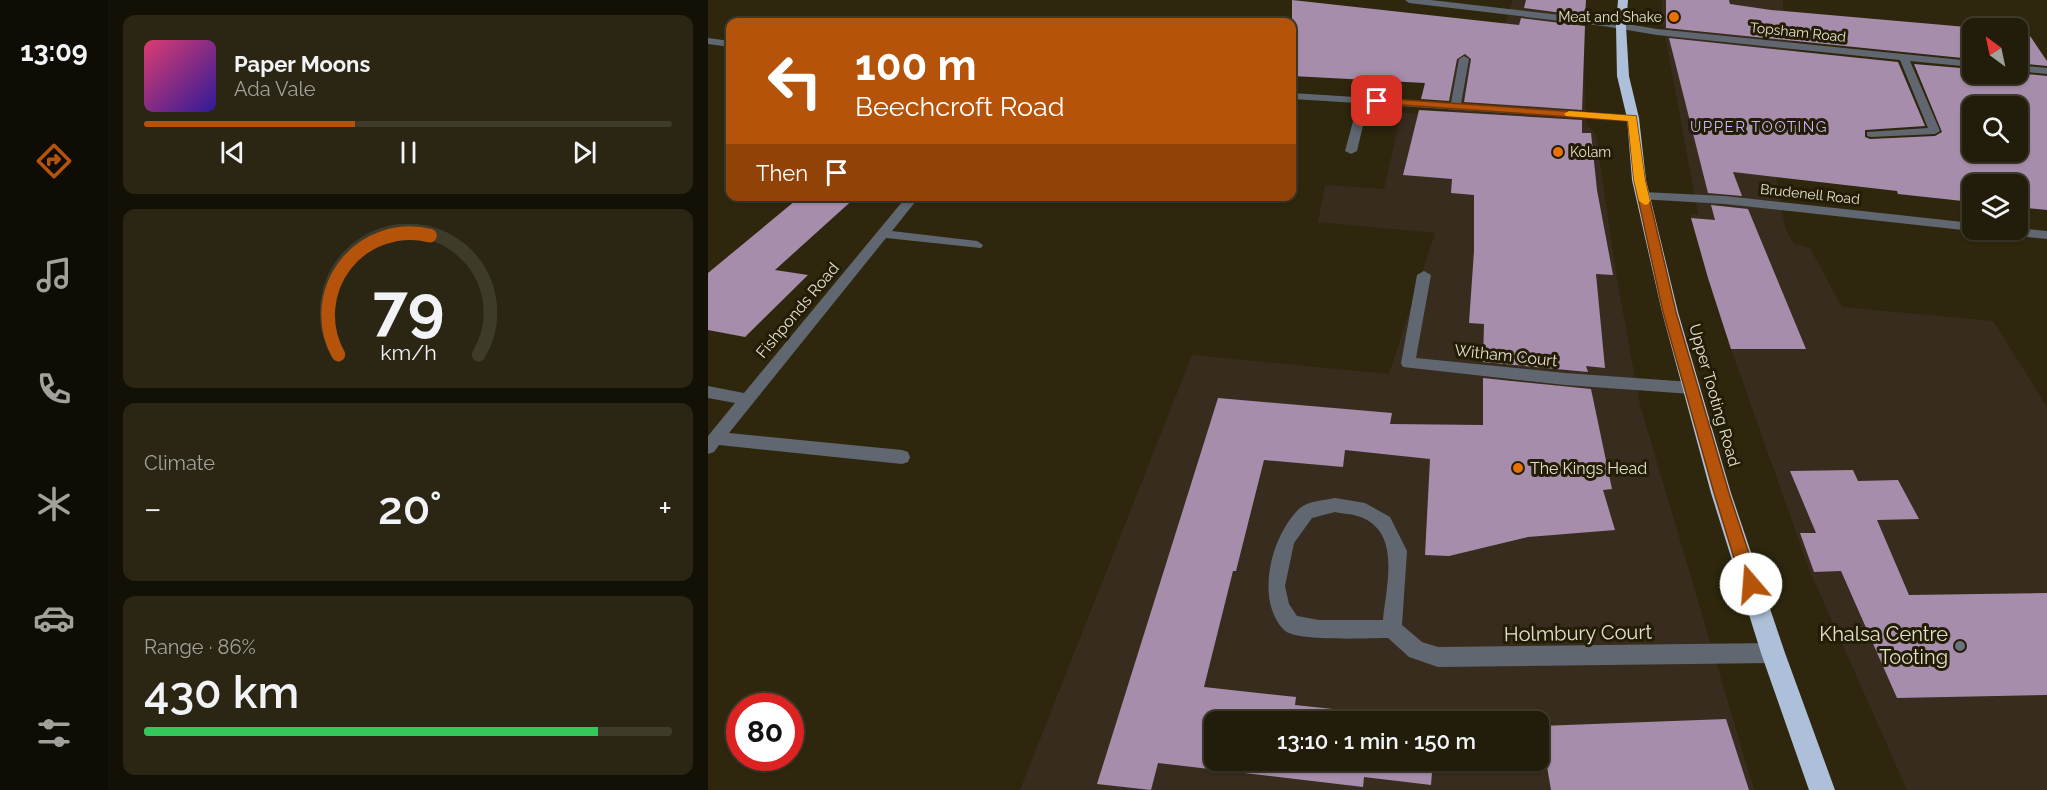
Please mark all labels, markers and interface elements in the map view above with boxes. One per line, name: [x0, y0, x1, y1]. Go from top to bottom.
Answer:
place label: Meat and Shake: [1558, 9, 1662, 25]
marker: Meat and Shake: [1667, 10, 1681, 24]
north arrow: [1962, 18, 2028, 84]
map controls: [1962, 18, 2028, 240]
street label: Topsham Road: [1749, 19, 1847, 45]
text: 13:09: [20, 36, 88, 67]
text: 100 m: [855, 41, 977, 90]
icon: left: [756, 42, 834, 120]
text: Paper Moons: [234, 51, 370, 77]
pin: [1351, 75, 1402, 126]
text: Ada Vale: [234, 77, 316, 101]
icon: arrive: [1360, 84, 1393, 117]
text: Beechcroft Road: [855, 91, 1065, 122]
button: search: [1962, 96, 2028, 162]
district label: UPPER TOOTING: [1690, 118, 1828, 136]
icon: previous: [216, 136, 249, 169]
icon: pause: [392, 136, 425, 169]
icon: next: [568, 136, 601, 169]
icon: directions: [33, 140, 75, 182]
place label: Kolam: [1570, 144, 1611, 160]
marker: Kolam: [1551, 145, 1565, 159]
icon: arrive: [820, 156, 853, 189]
text: Then: [756, 160, 808, 186]
button: layers: [1962, 174, 2028, 240]
street label: Brudenell Road: [1759, 181, 1861, 207]
icon: music: [33, 254, 75, 296]
street label: Fishponds Road: [752, 259, 843, 362]
text: 79: [372, 270, 444, 344]
street label: Upper Tooting Road: [1685, 322, 1744, 469]
text: km/h: [380, 341, 436, 366]
street label: Witham Court: [1454, 341, 1559, 370]
icon: phone: [33, 368, 75, 410]
text: Climate: [144, 451, 215, 475]
place label: The Kings Head: [1530, 459, 1647, 478]
marker: The Kings Head: [1511, 461, 1525, 475]
text: 20°: [378, 482, 442, 535]
icon: climate: [33, 483, 75, 525]
text: −: [144, 489, 162, 528]
text: +: [658, 489, 672, 528]
position arrow: [1719, 552, 1783, 616]
icon: car: [33, 597, 75, 639]
street label: Holmbury Court: [1504, 620, 1653, 646]
place label: Khalsa Centre Tooting: [1819, 622, 1948, 669]
text: Range · 86%: [144, 635, 256, 659]
marker: Khalsa Centre Tooting: [1953, 639, 1967, 653]
text: 430 km: [144, 666, 299, 719]
speed limit sign: 80: [726, 693, 804, 771]
icon: filters: [33, 712, 75, 754]
text: 13:10 · 1 min · 150 m: [1277, 728, 1476, 754]

